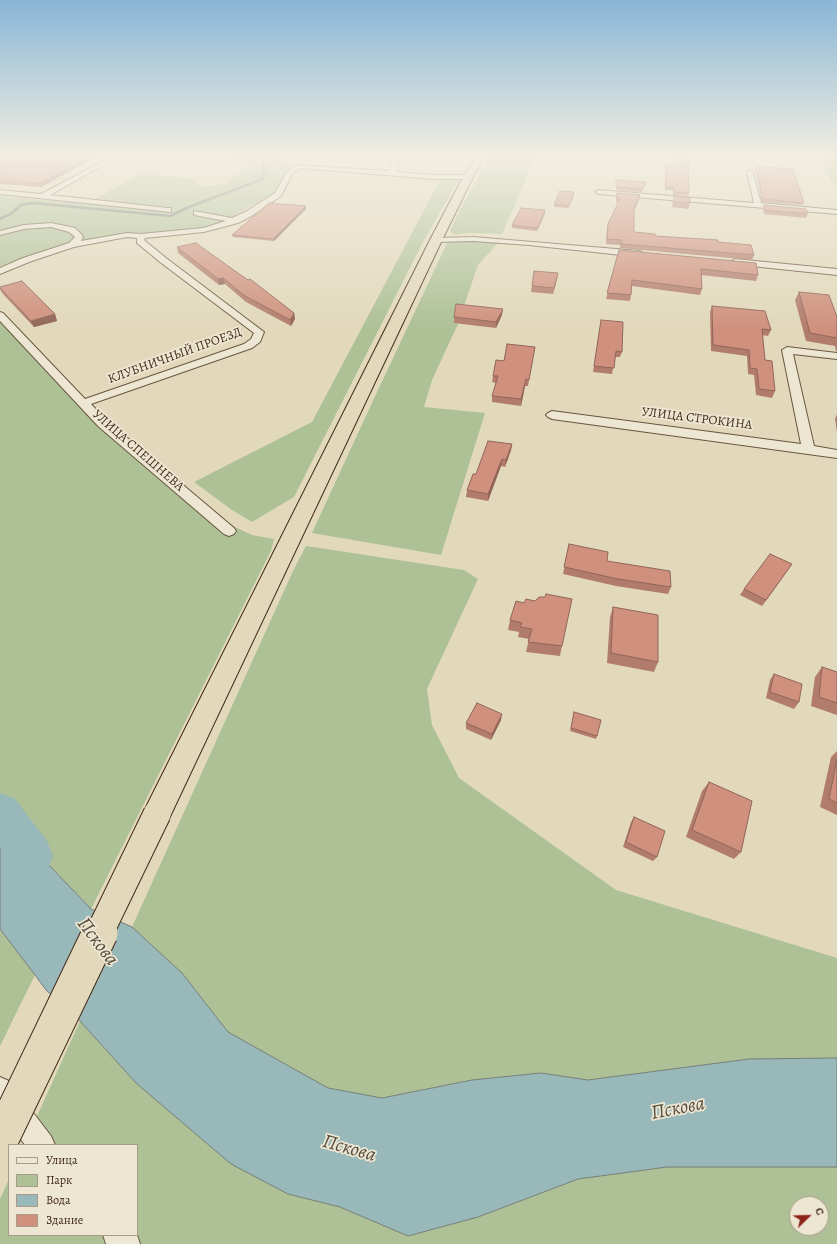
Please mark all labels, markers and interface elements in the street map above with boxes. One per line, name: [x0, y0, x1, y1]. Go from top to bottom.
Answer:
street label: КЛУБНИЧНЫЙ ПРОЕЗД: [106, 325, 244, 387]
street label: УЛИЦА СТРОКИНА: [641, 404, 753, 434]
street label: УЛИЦА СПЕШНЕВА: [89, 407, 187, 495]
water label: Пскова: [71, 913, 123, 971]
water label: Пскова: [649, 1092, 707, 1126]
water label: Пскова: [319, 1130, 379, 1168]
legend: [8, 1144, 138, 1236]
text: Улица: [46, 1152, 77, 1168]
text: Парк: [46, 1172, 72, 1188]
text: Вода: [46, 1192, 71, 1208]
north arrow: [789, 1196, 829, 1236]
text: С: [811, 1205, 828, 1218]
text: Здание: [46, 1212, 83, 1228]

